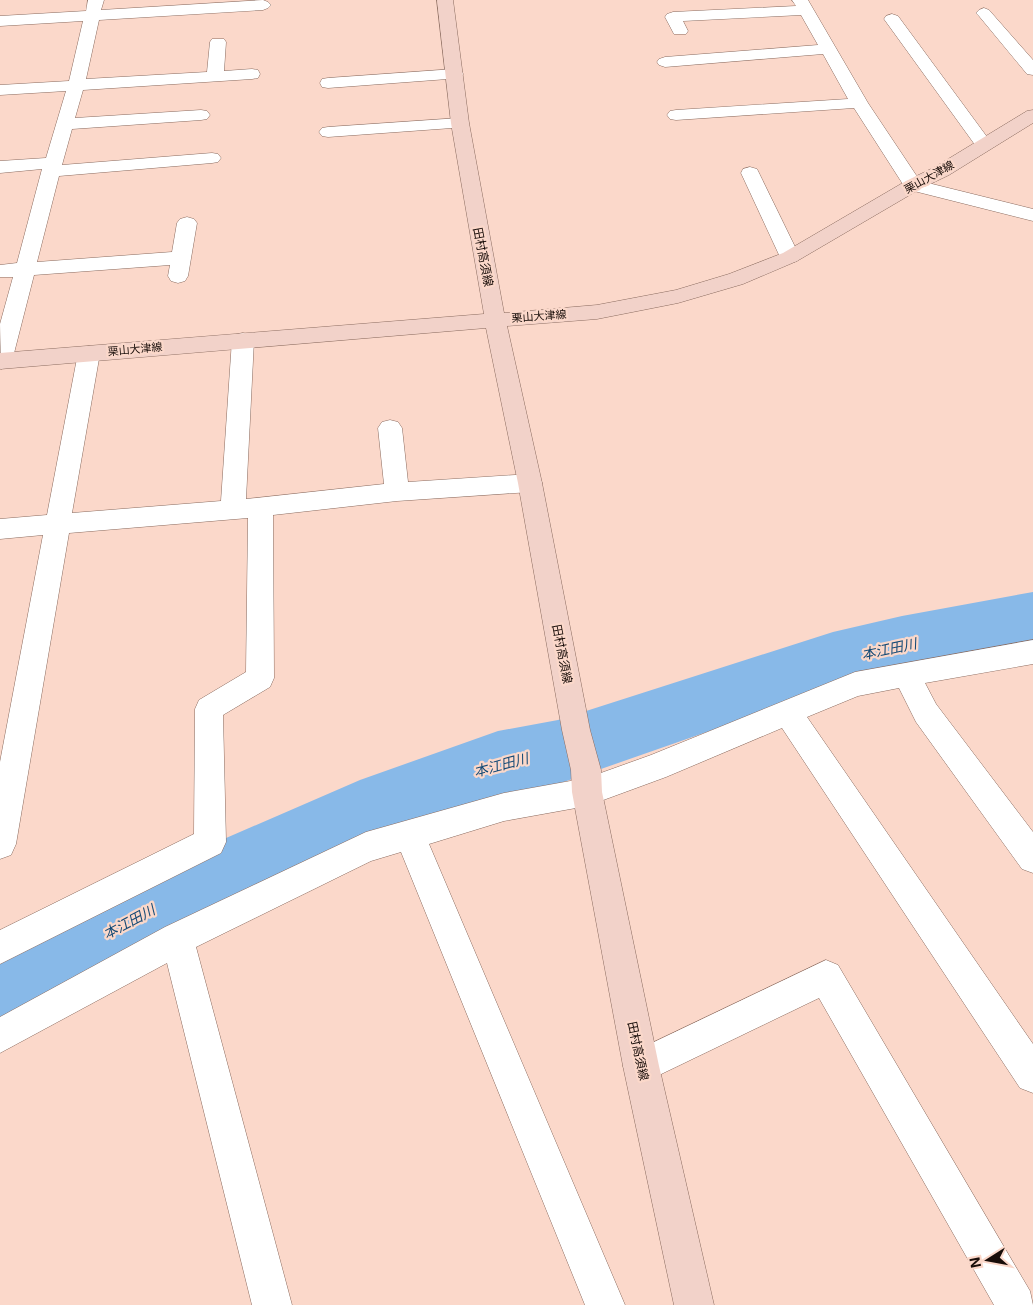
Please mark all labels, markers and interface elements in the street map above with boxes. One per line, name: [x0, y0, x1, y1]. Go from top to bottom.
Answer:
street label: 栗山大津線: [902, 158, 956, 196]
street label: 田村高須線: [470, 226, 497, 288]
street label: 栗山大津線: [511, 307, 567, 325]
street label: 栗山大津線: [107, 340, 163, 358]
street label: 田村高須線: [549, 623, 576, 685]
water label: 本江田川: [860, 634, 920, 663]
water label: 本江田川: [472, 749, 532, 780]
water label: 本江田川: [100, 900, 159, 942]
street label: 田村高須線: [625, 1020, 652, 1082]
north arrow: [963, 1235, 1013, 1285]
text: N: [965, 1256, 984, 1269]

